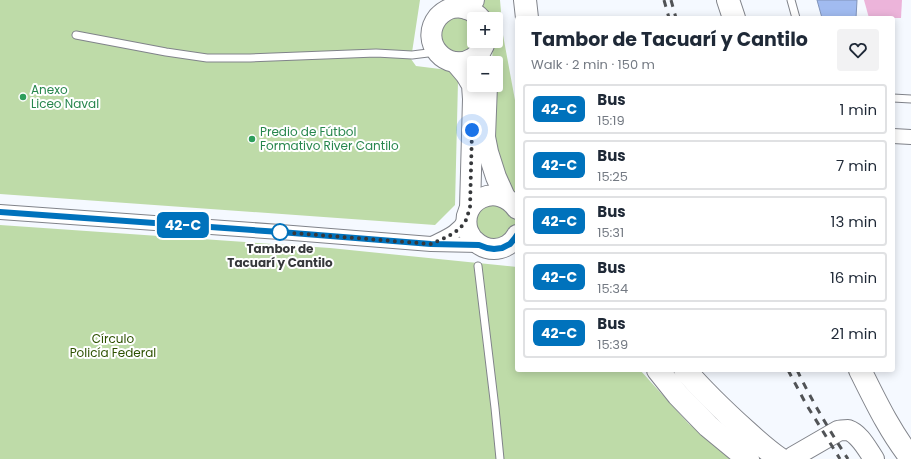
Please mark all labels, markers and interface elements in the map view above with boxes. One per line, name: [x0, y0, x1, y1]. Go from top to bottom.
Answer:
map controls: [467, 12, 503, 92]
button: +: [467, 12, 503, 48]
text: Tambor de Tacuarí y Cantilo: [531, 26, 808, 53]
button: heart: [837, 29, 879, 71]
text: Walk · 2 min · 150 m: [531, 55, 655, 74]
button: −: [467, 56, 503, 92]
place label: Anexo Liceo Naval: [31, 81, 99, 112]
text: Bus: [597, 89, 626, 110]
marker: Anexo Liceo Naval: [18, 92, 28, 102]
text: 42-C: [541, 99, 577, 119]
text: 1 min: [839, 99, 877, 120]
text: 15:19: [597, 111, 625, 130]
your location: [462, 120, 482, 140]
place label: Predio de Fútbol Formativo River Cantilo: [260, 123, 399, 154]
marker: Predio de Fútbol Formativo River Cantilo: [247, 134, 257, 144]
text: Bus: [597, 145, 626, 166]
text: 42-C: [541, 155, 577, 175]
text: 7 min: [836, 155, 877, 176]
text: 15:25: [597, 167, 628, 186]
text: Bus: [597, 201, 626, 222]
text: 42-C: [541, 211, 577, 231]
text: 13 min: [831, 211, 877, 232]
line badge: 42-C: [155, 212, 211, 238]
text: 42-C: [165, 215, 201, 235]
marker: Tambor de Tacuarí y Cantilo: [271, 223, 289, 241]
text: 15:31: [597, 223, 624, 242]
place label: Tambor de Tacuarí y Cantilo: [227, 240, 333, 271]
text: Bus: [597, 257, 626, 278]
text: 42-C: [541, 267, 577, 287]
text: 16 min: [830, 267, 877, 288]
text: 15:34: [597, 279, 628, 298]
text: Bus: [597, 313, 626, 334]
text: 42-C: [541, 323, 577, 343]
text: 21 min: [831, 323, 877, 344]
park label: Círculo Policía Federal: [70, 330, 156, 361]
text: 15:39: [597, 335, 628, 354]

